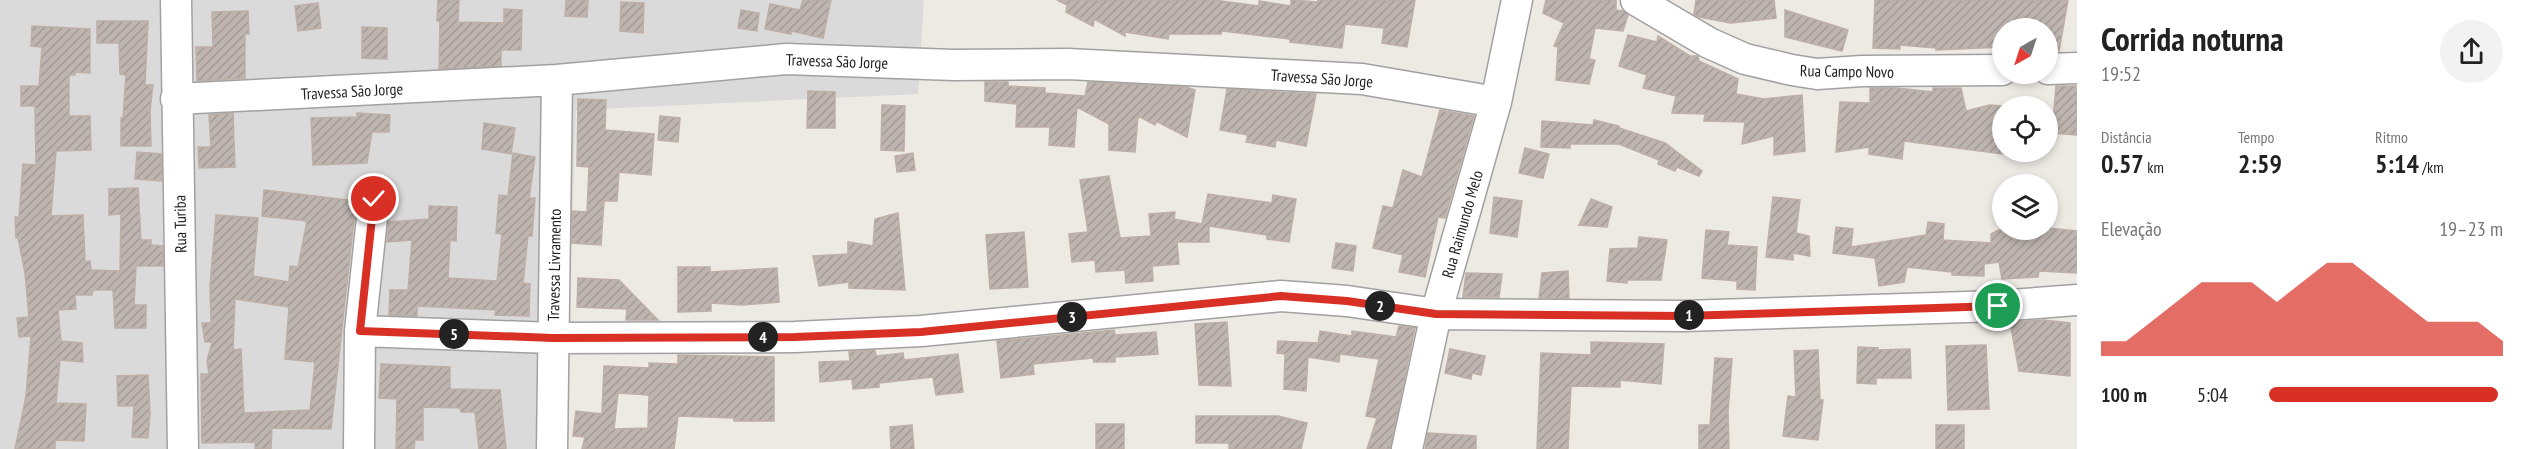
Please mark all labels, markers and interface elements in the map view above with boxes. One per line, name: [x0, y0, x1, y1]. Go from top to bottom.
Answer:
text: Corrida noturna: [2101, 17, 2284, 60]
north arrow: [1992, 18, 2058, 84]
map controls: [1992, 18, 2058, 240]
button: share: [2440, 20, 2503, 83]
street label: Travessa São Jorge: [786, 49, 888, 73]
street label: Rua Campo Novo: [1800, 60, 1894, 82]
text: 19:52: [2101, 61, 2141, 87]
street label: Travessa São Jorge: [1270, 64, 1374, 92]
street label: Travessa São Jorge: [300, 78, 404, 104]
button: locate: [1992, 96, 2058, 162]
text: Distância: [2101, 127, 2152, 147]
text: Tempo: [2238, 127, 2274, 147]
text: Ritmo: [2375, 127, 2408, 147]
text: 0.57: [2101, 147, 2144, 180]
text: 2:59: [2238, 147, 2282, 180]
text: 5:14: [2375, 147, 2419, 180]
text: km: [2144, 157, 2164, 177]
text: /km: [2419, 157, 2444, 177]
street label: Rua Raimundo Melo: [1437, 168, 1487, 280]
pin: [348, 173, 399, 224]
button: layers: [1992, 174, 2058, 240]
icon: check: [357, 182, 390, 215]
street label: Rua Turiba: [169, 195, 191, 253]
street label: Travessa Livramento: [543, 209, 565, 321]
text: Elevação: [2101, 216, 2162, 242]
text: 19–23 m: [2439, 216, 2503, 242]
pin: [1972, 280, 2023, 331]
icon: arrive: [1981, 289, 2014, 322]
pin: 2: [1365, 291, 1395, 321]
text: 2: [1376, 296, 1384, 316]
pin: 1: [1674, 300, 1704, 330]
pin: 3: [1057, 302, 1087, 332]
text: 1: [1685, 305, 1693, 325]
text: 3: [1068, 307, 1076, 327]
pin: 5: [439, 319, 469, 349]
pin: 4: [748, 322, 778, 352]
text: 5: [450, 324, 458, 344]
text: 4: [759, 327, 767, 347]
text: 100 m: [2101, 382, 2147, 408]
text: 5:04: [2197, 382, 2228, 408]

